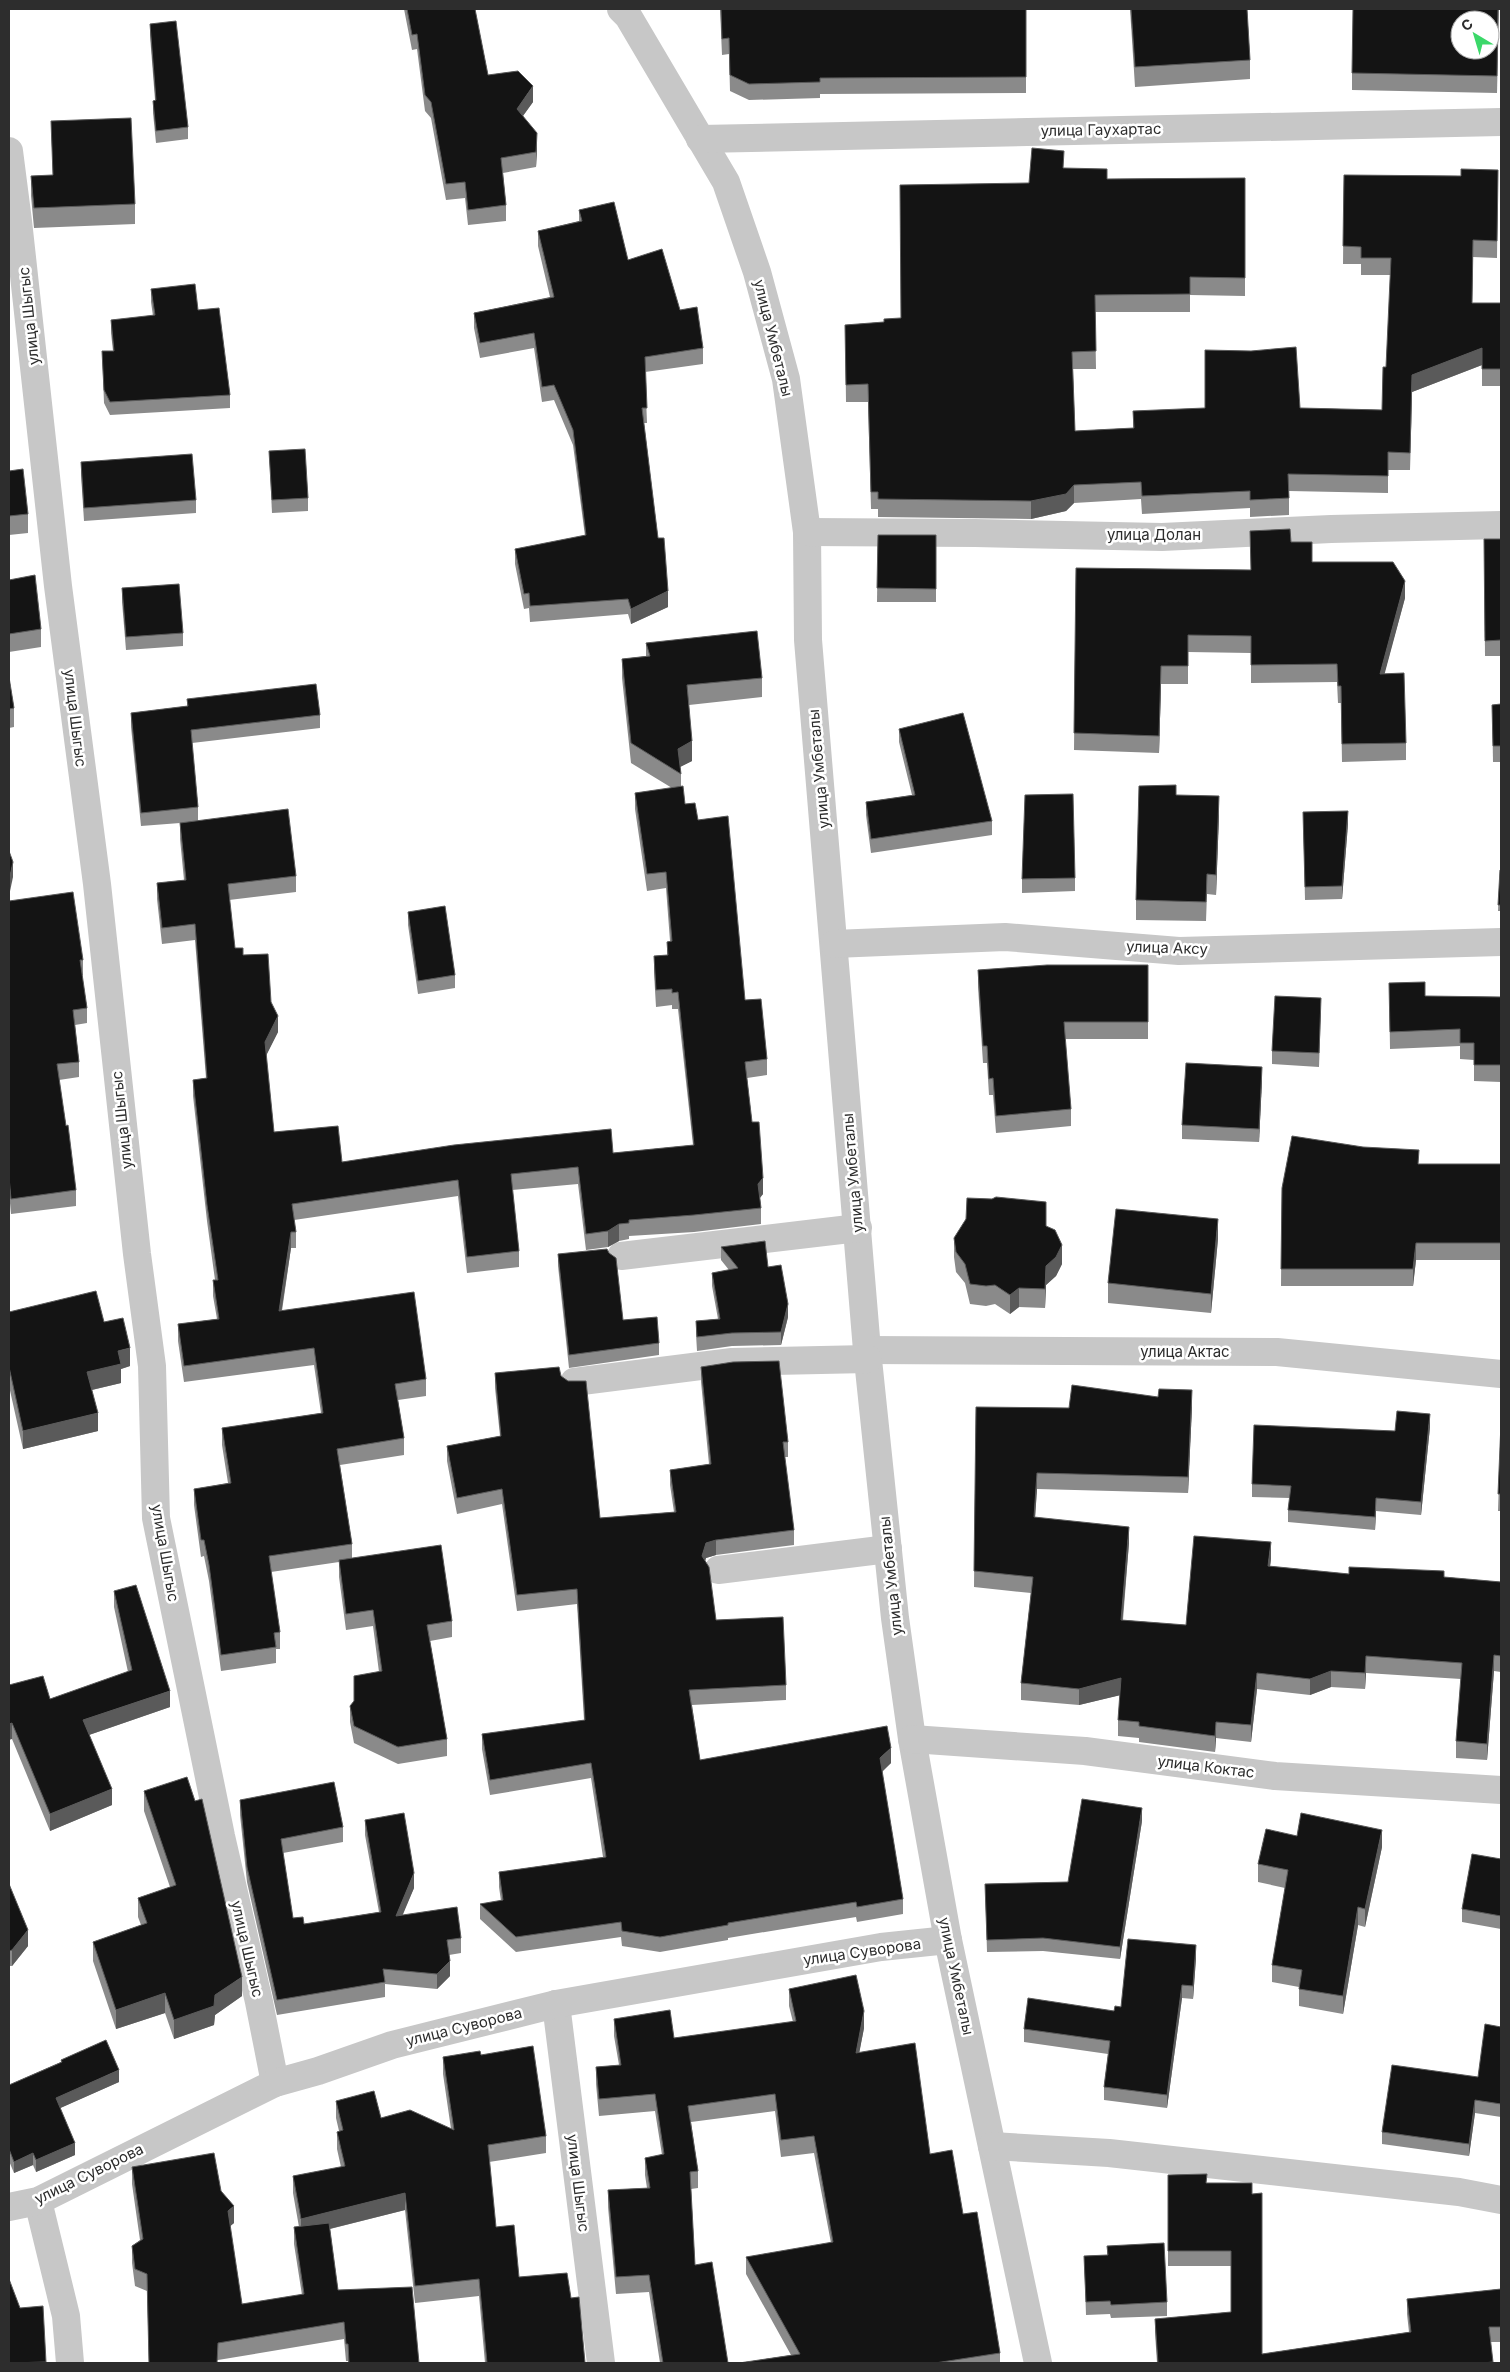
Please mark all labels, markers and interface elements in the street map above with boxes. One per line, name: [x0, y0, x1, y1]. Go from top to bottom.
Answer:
north arrow: [1450, 10, 1500, 60]
text: С: [1457, 14, 1476, 34]
street label: улица Гаухартас: [1040, 119, 1162, 140]
street label: улица Шыгыс: [14, 266, 43, 366]
street label: улица Умбеталы: [750, 277, 797, 398]
street label: улица Долан: [1107, 525, 1201, 544]
street label: улица Шыгыс: [60, 668, 91, 768]
street label: улица Умбеталы: [804, 708, 833, 830]
street label: улица Аксу: [1126, 937, 1209, 958]
street label: улица Шыгыс: [107, 1070, 136, 1170]
street label: улица Умбеталы: [838, 1112, 867, 1234]
street label: улица Актас: [1140, 1342, 1230, 1361]
street label: улица Шыгыс: [148, 1503, 183, 1603]
street label: улица Умбеталы: [875, 1515, 906, 1637]
street label: улица Коктас: [1157, 1751, 1256, 1782]
street label: улица Шыгыс: [227, 1899, 268, 1999]
street label: улица Умбеталы: [935, 1915, 978, 2037]
street label: улица Суворова: [802, 1934, 922, 1969]
street label: улица Суворова: [404, 2003, 524, 2050]
street label: улица Шыгыс: [563, 2133, 594, 2233]
street label: улица Суворова: [31, 2139, 146, 2208]

